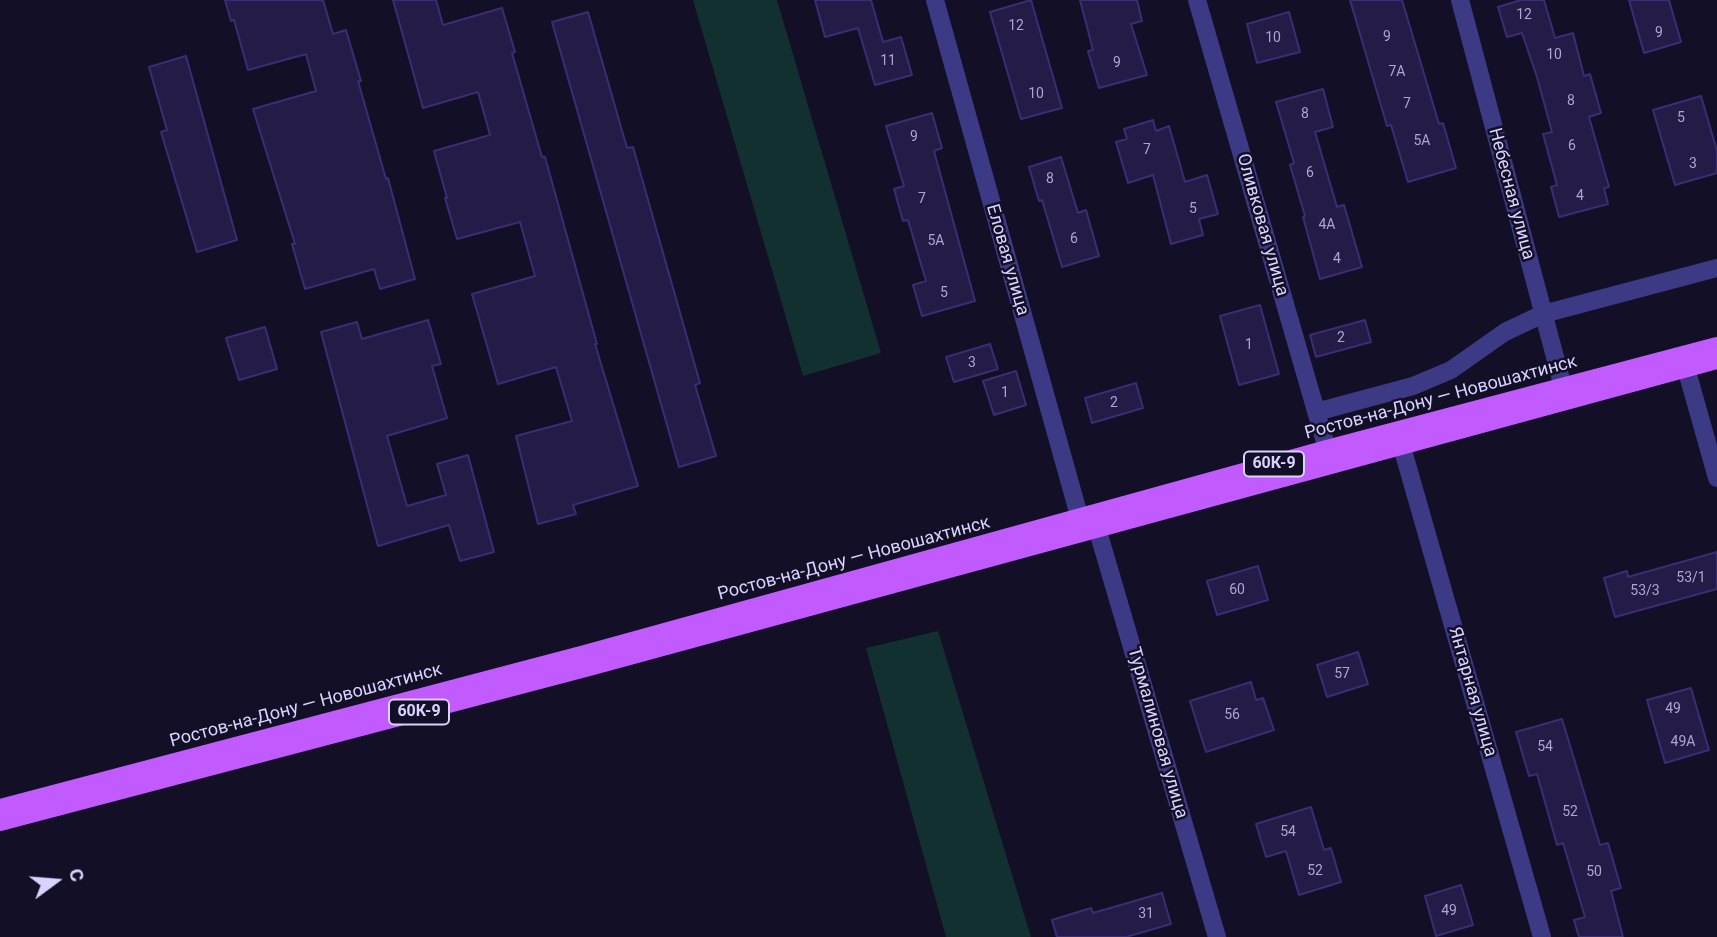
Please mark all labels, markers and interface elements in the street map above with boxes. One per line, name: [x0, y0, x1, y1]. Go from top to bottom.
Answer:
house number: 12: [1516, 7, 1532, 23]
house number: 12: [1008, 18, 1024, 34]
house number: 9: [1655, 25, 1663, 41]
house number: 9: [1383, 29, 1391, 45]
house number: 10: [1265, 30, 1281, 46]
house number: 10: [1546, 47, 1562, 63]
house number: 11: [880, 53, 896, 69]
house number: 9: [1113, 55, 1121, 71]
house number: 7А: [1388, 64, 1406, 80]
house number: 10: [1028, 86, 1044, 102]
house number: 8: [1567, 93, 1575, 109]
house number: 7: [1403, 96, 1411, 112]
house number: 8: [1301, 106, 1309, 122]
house number: 5: [1677, 110, 1685, 126]
street label: Небесная улица: [1483, 126, 1539, 262]
house number: 9: [910, 129, 918, 145]
house number: 5А: [1413, 133, 1431, 149]
house number: 6: [1568, 138, 1576, 154]
house number: 7: [1143, 142, 1151, 158]
street label: Оливковая улица: [1231, 151, 1293, 299]
house number: 3: [1689, 156, 1697, 172]
house number: 6: [1306, 165, 1314, 181]
house number: 8: [1046, 171, 1054, 187]
house number: 4: [1576, 188, 1584, 204]
house number: 7: [918, 191, 926, 207]
house number: 5: [1189, 201, 1197, 217]
street label: Еловая улица: [981, 202, 1033, 318]
house number: 4А: [1318, 217, 1336, 233]
house number: 6: [1070, 231, 1078, 247]
house number: 5А: [927, 233, 945, 249]
house number: 4: [1333, 251, 1341, 267]
house number: 5: [940, 285, 948, 301]
house number: 2: [1337, 330, 1345, 346]
house number: 1: [1245, 337, 1253, 353]
street label: Ростов-на-Дону — Новошахтинск: [1302, 351, 1580, 445]
house number: 3: [968, 355, 976, 371]
house number: 1: [1001, 385, 1009, 401]
house number: 2: [1110, 395, 1118, 411]
road number: 60К-9: [1244, 452, 1304, 477]
street label: Ростов-на-Дону — Новошахтинск: [715, 512, 993, 606]
house number: 53/1: [1676, 570, 1706, 586]
house number: 60: [1229, 582, 1245, 598]
house number: 53/3: [1630, 583, 1660, 599]
street label: Янтарная улица: [1443, 625, 1501, 759]
street label: Турмалиновая улица: [1122, 645, 1192, 821]
street label: Ростов-на-Дону — Новошахтинск: [167, 659, 445, 753]
house number: 57: [1334, 666, 1350, 682]
road number: 60К-9: [389, 699, 449, 724]
house number: 49: [1665, 701, 1681, 717]
house number: 56: [1224, 707, 1240, 723]
house number: 49А: [1671, 734, 1695, 750]
house number: 54: [1537, 739, 1553, 755]
house number: 52: [1562, 804, 1578, 820]
house number: 54: [1280, 824, 1296, 840]
north arrow: [21, 846, 91, 916]
house number: 52: [1307, 863, 1323, 879]
house number: 50: [1586, 864, 1602, 880]
text: С: [64, 866, 89, 884]
house number: 49: [1441, 903, 1457, 919]
house number: 31: [1138, 906, 1154, 922]

